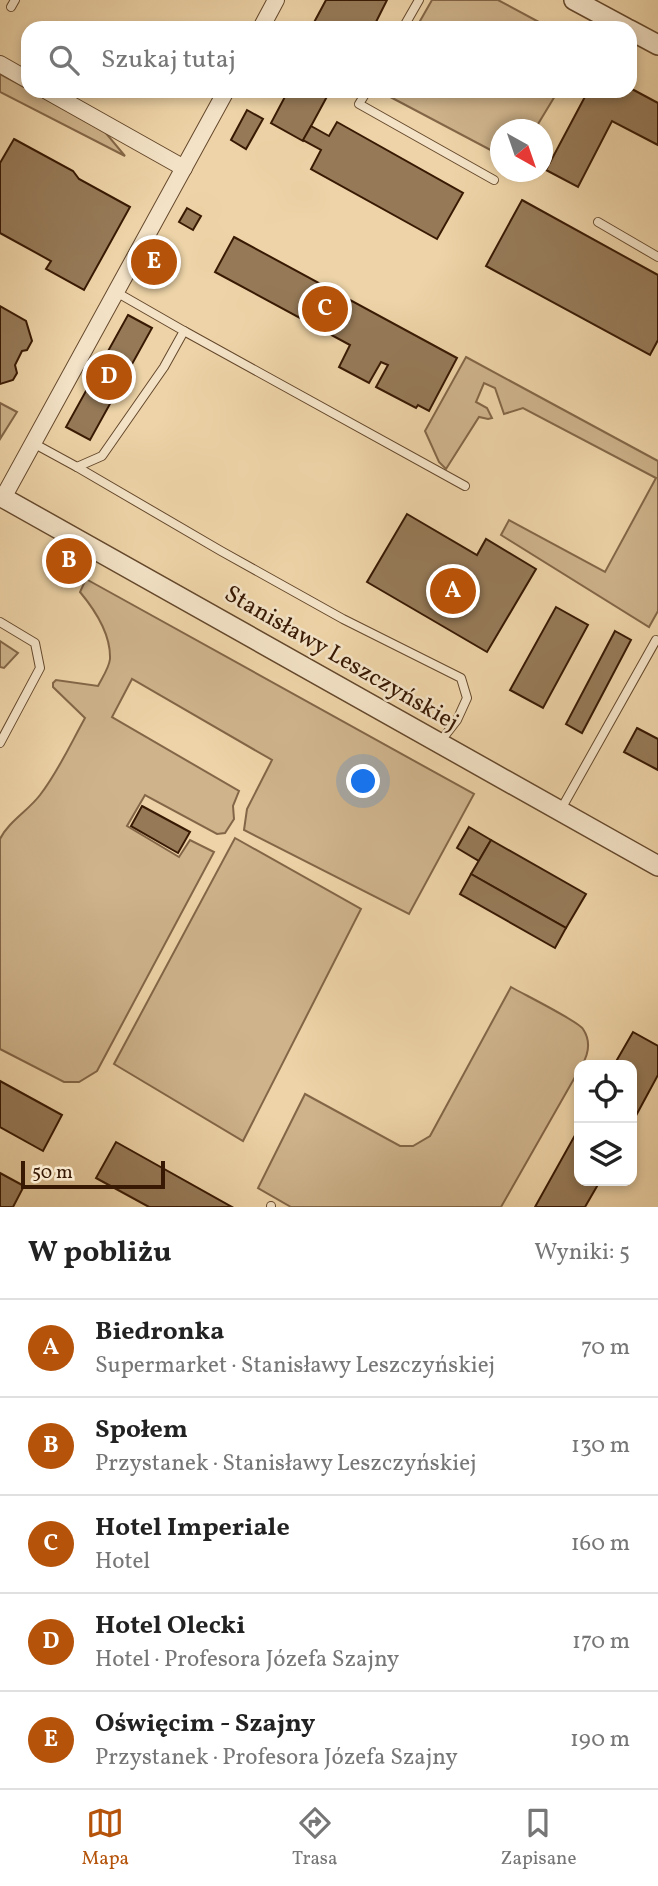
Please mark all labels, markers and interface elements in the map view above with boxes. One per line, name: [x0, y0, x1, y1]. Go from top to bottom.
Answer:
search box: [21, 21, 637, 98]
icon: search: [45, 41, 83, 79]
text: Szukaj tutaj: [101, 42, 236, 78]
north arrow: [490, 119, 553, 182]
pin: E: [131, 236, 177, 288]
pin: C: [302, 283, 348, 335]
pin: D: [86, 351, 132, 403]
pin: B: [46, 535, 92, 587]
pin: A: [430, 565, 476, 617]
street label: Stanisławy Leszczyńskiej: [218, 578, 464, 740]
your location: [346, 764, 380, 798]
map controls: [574, 1060, 637, 1186]
button: locate: [574, 1060, 637, 1123]
button: layers: [574, 1123, 637, 1186]
scale bar: [21, 1158, 164, 1190]
text: 50 m: [32, 1160, 73, 1186]
text: W pobliżu: [28, 1232, 171, 1274]
text: Wyniki: 5: [534, 1237, 630, 1269]
text: Biedronka: [95, 1314, 224, 1350]
text: A: [43, 1332, 59, 1364]
text: 70 m: [581, 1332, 630, 1364]
text: Supermarket · Stanisławy Leszczyńskiej: [95, 1350, 495, 1382]
text: Społem: [95, 1412, 188, 1448]
text: B: [43, 1430, 59, 1462]
text: 130 m: [571, 1430, 630, 1462]
text: Przystanek · Stanisławy Leszczyńskiej: [95, 1448, 477, 1480]
text: Hotel Imperiale: [95, 1510, 290, 1546]
text: C: [44, 1528, 58, 1560]
text: 160 m: [571, 1528, 630, 1560]
text: Hotel: [95, 1546, 150, 1578]
text: Hotel Olecki: [95, 1608, 245, 1644]
text: D: [43, 1626, 59, 1658]
text: 170 m: [572, 1626, 630, 1658]
text: Hotel · Profesora Józefa Szajny: [95, 1644, 399, 1676]
text: Oświęcim - Szajny: [95, 1706, 315, 1742]
text: E: [44, 1724, 58, 1756]
text: 190 m: [570, 1724, 630, 1756]
text: Przystanek · Profesora Józefa Szajny: [95, 1742, 458, 1774]
tab: Mapa: [82, 1804, 129, 1872]
tab: Trasa: [292, 1804, 337, 1872]
tab: Zapisane: [500, 1804, 576, 1872]

